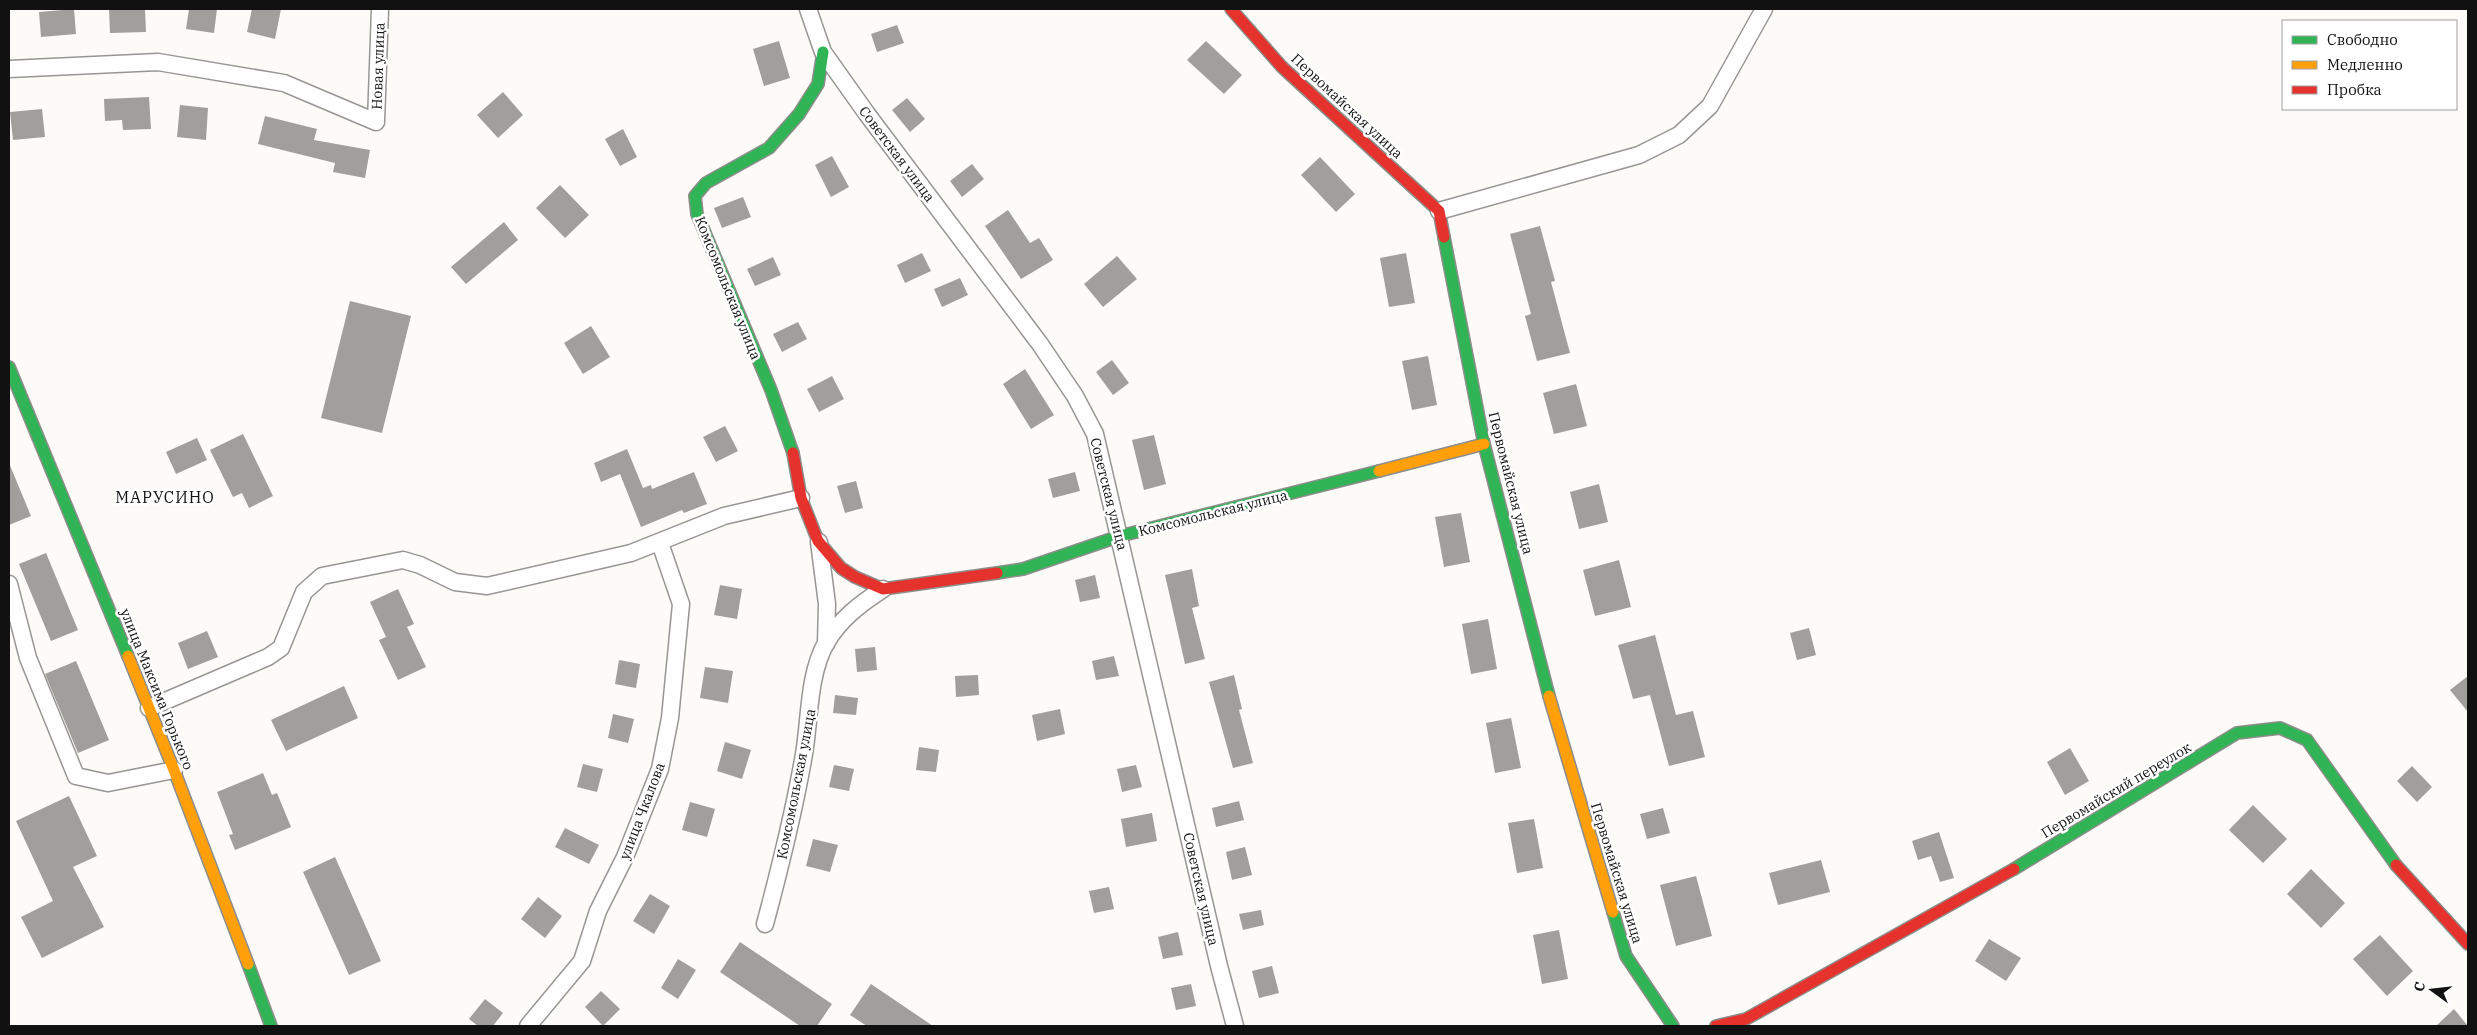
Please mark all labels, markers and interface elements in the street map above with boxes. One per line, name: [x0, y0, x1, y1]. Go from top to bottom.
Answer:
legend: [2282, 20, 2457, 110]
street label: Новая улица: [367, 22, 389, 110]
text: Свободно: [2327, 30, 2398, 49]
street label: Первомайская улица: [1287, 50, 1407, 163]
text: Медленно: [2327, 55, 2403, 74]
text: Пробка: [2327, 80, 2382, 99]
street label: Советская улица: [855, 103, 939, 206]
street label: Комсомольская улица: [691, 214, 765, 363]
street label: Первомайская улица: [1485, 410, 1537, 556]
street label: Советская улица: [1086, 436, 1132, 552]
street label: Комсомольская улица: [1137, 486, 1290, 540]
district label: МАРУСИНО: [115, 487, 215, 507]
street label: улица Максима Горького: [116, 606, 198, 772]
street label: Комсомольская улица: [773, 707, 819, 861]
street label: Первомайский переулок: [2038, 738, 2194, 842]
street label: улица Чкалова: [615, 760, 669, 862]
street label: Первомайская улица: [1587, 801, 1647, 946]
street label: Советская улица: [1179, 831, 1223, 948]
north arrow: [2407, 965, 2457, 1015]
text: С: [2410, 980, 2429, 993]

